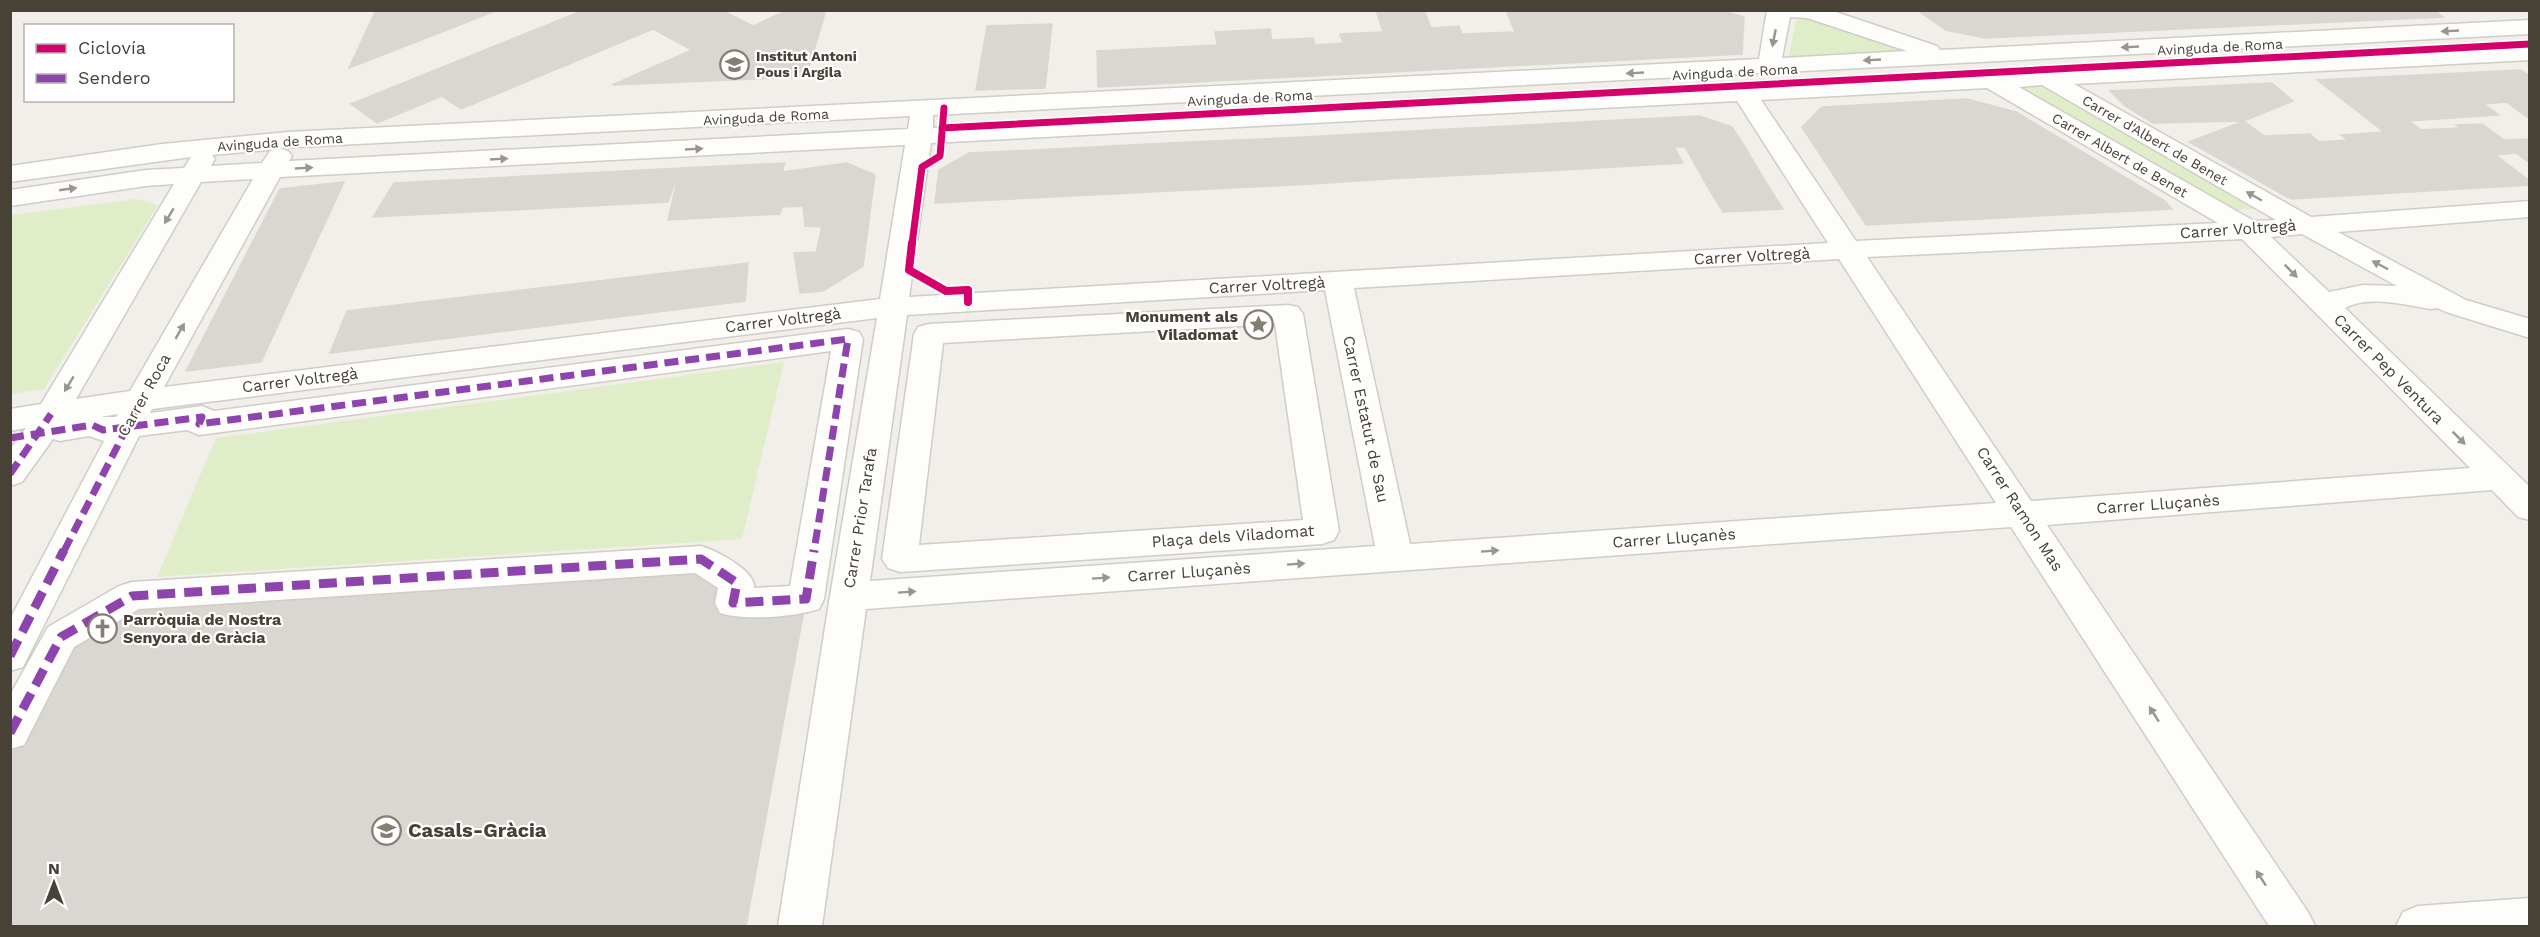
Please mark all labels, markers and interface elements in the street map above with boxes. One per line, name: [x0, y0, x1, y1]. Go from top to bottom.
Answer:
legend: [24, 24, 234, 102]
one-way arrow: [2441, 26, 2460, 35]
one-way arrow: [1769, 29, 1778, 48]
street label: Avinguda de Roma: [2157, 36, 2283, 58]
text: Ciclovía: [78, 37, 146, 58]
one-way arrow: [2120, 43, 2139, 52]
school or university icon: Institut Antoni Pous i Argila: [719, 48, 751, 80]
place label: Institut Antoni Pous i Argila: [756, 48, 857, 80]
one-way arrow: [1862, 56, 1881, 65]
street label: Avinguda de Roma: [1672, 61, 1798, 83]
text: Sendero: [78, 67, 151, 88]
one-way arrow: [1626, 68, 1645, 77]
street label: Avinguda de Roma: [1187, 87, 1313, 109]
street label: Carrer d'Albert de Benet: [2079, 92, 2231, 188]
street label: Avinguda de Roma: [703, 106, 829, 128]
street label: Carrer Albert de Benet: [2049, 110, 2191, 200]
street label: Avinguda de Roma: [217, 130, 344, 154]
one-way arrow: [684, 145, 703, 154]
one-way arrow: [490, 154, 509, 163]
one-way arrow: [295, 164, 314, 173]
one-way arrow: [59, 185, 78, 194]
one-way arrow: [2245, 191, 2262, 201]
one-way arrow: [163, 208, 174, 224]
street label: Carrer Voltregà: [2179, 215, 2297, 243]
street label: Carrer Voltregà: [1693, 243, 1811, 269]
one-way arrow: [2371, 260, 2388, 270]
one-way arrow: [2283, 264, 2298, 278]
street label: Carrer Voltregà: [1208, 272, 1326, 298]
street label: Carrer Voltregà: [724, 303, 842, 337]
place label: Monument als Viladomat: [1125, 307, 1238, 344]
place icon: Monument als Viladomat: [1243, 309, 1275, 341]
street label: Carrer Pep Ventura: [2330, 310, 2448, 428]
one-way arrow: [175, 322, 185, 339]
street label: Carrer Estatut de Sau: [1339, 334, 1393, 504]
street label: Carrer Roca: [113, 350, 175, 440]
street label: Carrer Voltregà: [241, 363, 359, 397]
one-way arrow: [63, 376, 74, 392]
one-way arrow: [2452, 431, 2466, 446]
street label: Carrer Ramon Mas: [1973, 443, 2067, 575]
street label: Carrer Prior Tarafa: [839, 446, 881, 590]
street label: Carrer Lluçanès: [2096, 490, 2220, 518]
street label: Plaça dels Viladomat: [1151, 521, 1315, 551]
street label: Carrer Lluçanès: [1612, 524, 1736, 552]
one-way arrow: [1481, 546, 1500, 556]
street label: Carrer Lluçanès: [1127, 558, 1251, 586]
one-way arrow: [1286, 560, 1305, 569]
one-way arrow: [1092, 573, 1111, 583]
one-way arrow: [897, 587, 916, 596]
place label: Parròquia de Nostra Senyora de Gràcia: [123, 610, 282, 647]
church icon: Parròquia de Nostra Senyora de Gràcia: [86, 612, 118, 644]
one-way arrow: [2148, 707, 2160, 723]
school or university icon: Casals-Gràcia: [371, 814, 403, 846]
place label: Casals-Gràcia: [408, 818, 547, 842]
north arrow: [24, 853, 84, 913]
text: N: [48, 859, 60, 878]
one-way arrow: [2255, 870, 2267, 886]

